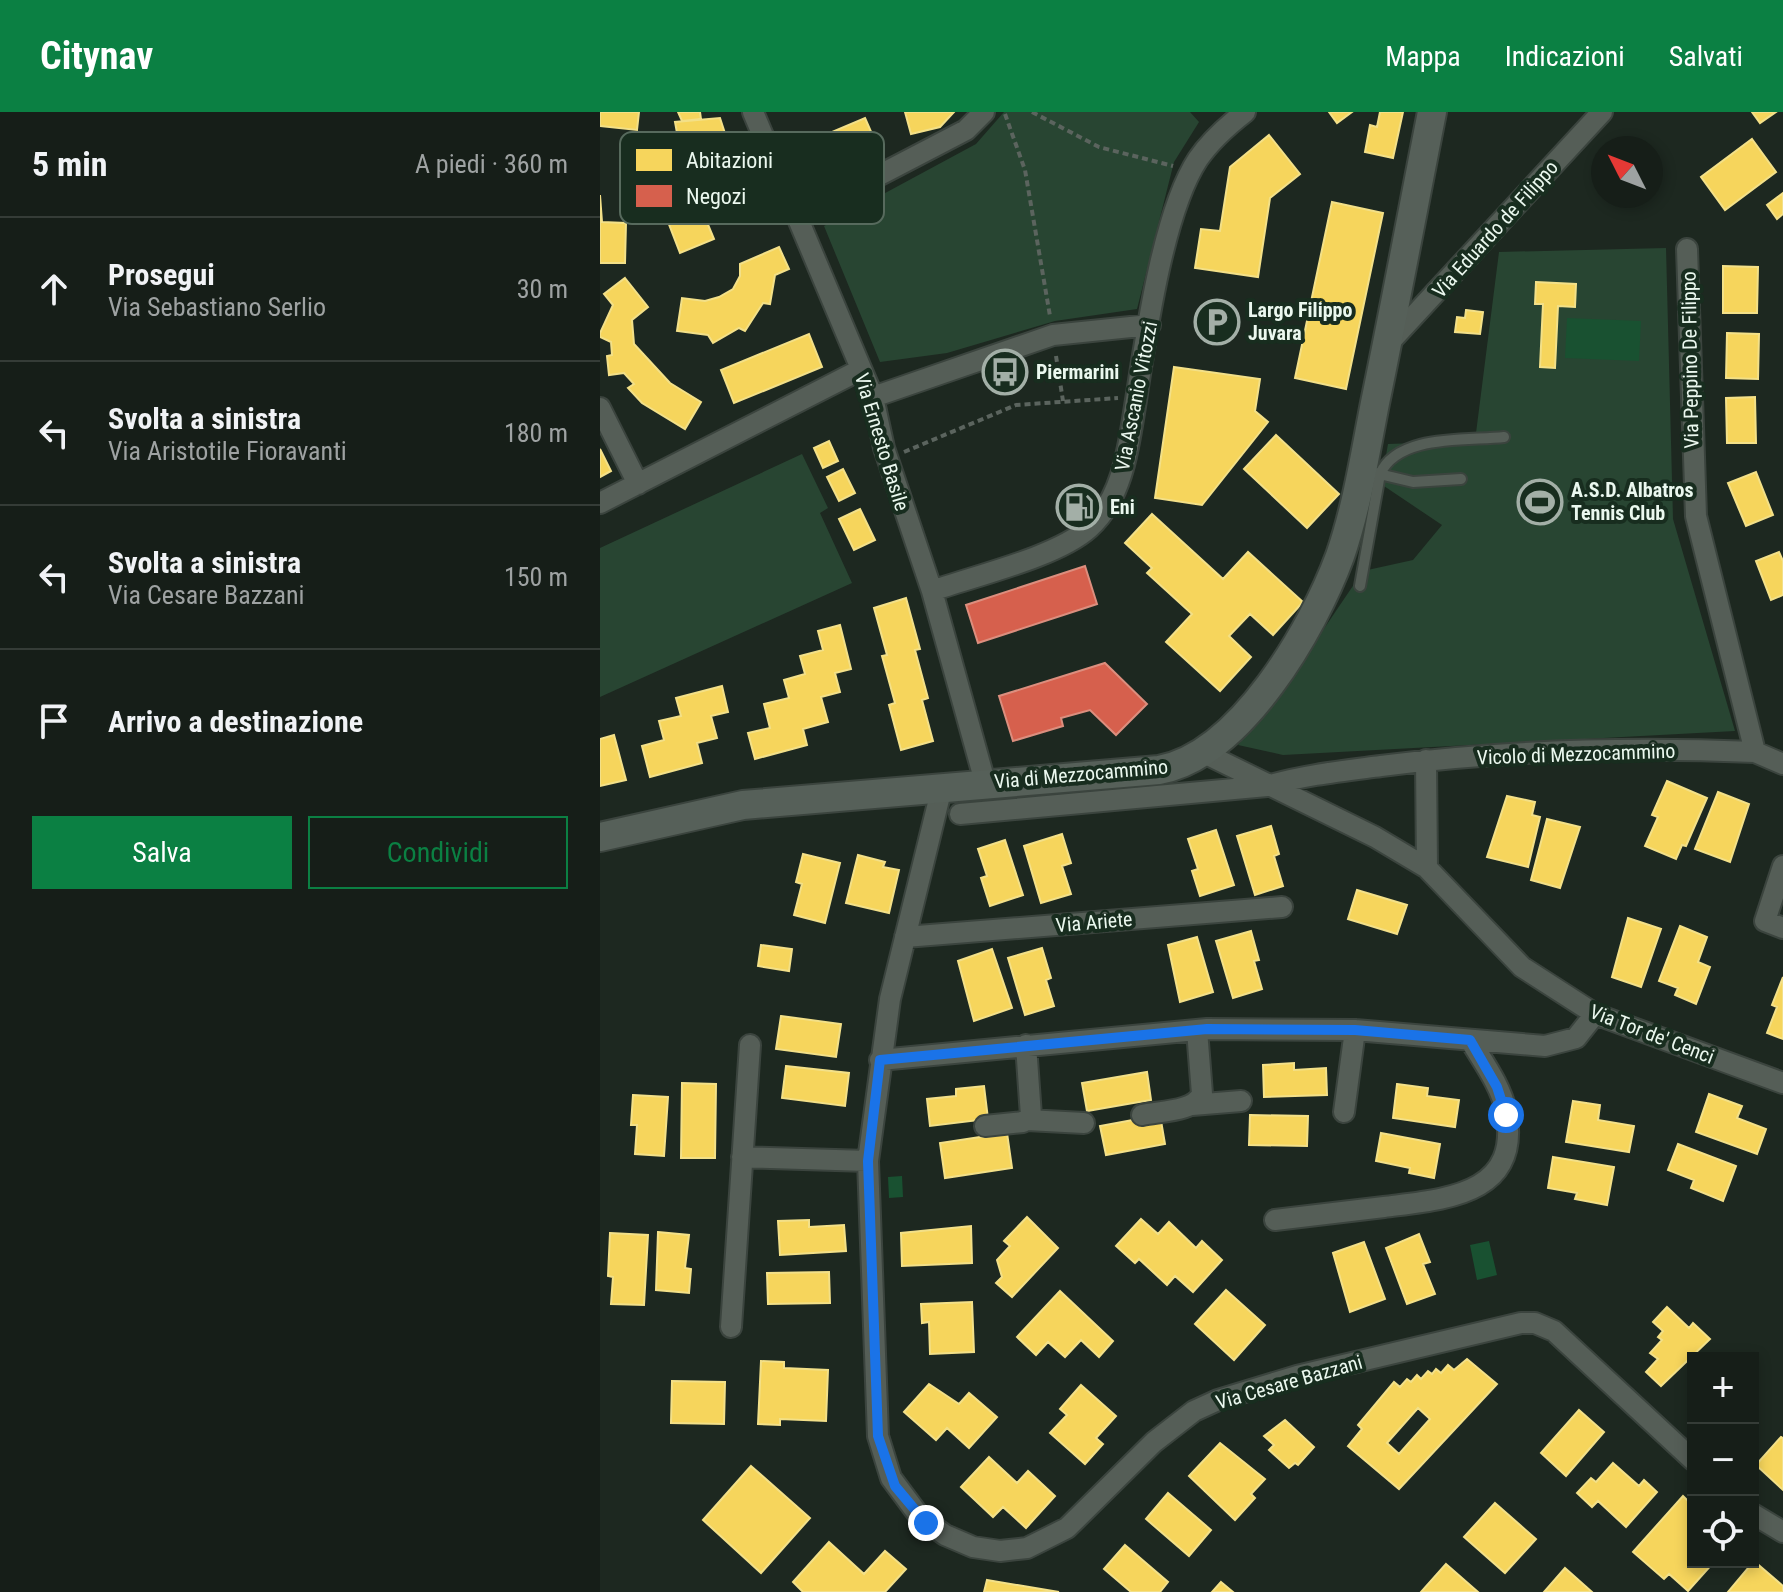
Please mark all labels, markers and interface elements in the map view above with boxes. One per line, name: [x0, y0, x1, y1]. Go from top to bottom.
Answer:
text: Citynav: [40, 34, 153, 78]
text: Mappa: [1385, 40, 1461, 73]
text: Indicazioni: [1505, 40, 1625, 73]
text: Salvati: [1669, 40, 1743, 73]
legend: [620, 132, 884, 224]
north arrow: [1591, 136, 1663, 208]
text: 5 min: [32, 144, 108, 184]
text: Abitazioni: [686, 148, 773, 173]
text: A piedi · 360 m: [415, 149, 568, 179]
street label: Via Eduardo de Filippo: [1427, 155, 1563, 303]
text: Negozi: [686, 184, 746, 209]
text: Prosegui: [108, 257, 215, 292]
icon: ahead: [32, 267, 76, 311]
street label: Via Peppino De Filippo: [1676, 271, 1704, 449]
text: 30 m: [517, 274, 568, 304]
text: Via Sebastiano Serlio: [108, 292, 326, 322]
parking icon: Largo Filippo Juvara: [1193, 298, 1241, 346]
place label: Largo Filippo Juvara: [1248, 298, 1353, 345]
street label: Via Ascanio Vitozzi: [1110, 319, 1162, 473]
bus stop icon: Piermarini: [981, 348, 1029, 396]
place label: Piermarini: [1036, 360, 1119, 384]
street label: Via Ernesto Basile: [850, 370, 914, 514]
text: Svolta a sinistra: [108, 401, 301, 436]
icon: left: [32, 411, 76, 455]
text: 180 m: [504, 418, 568, 448]
text: Via Aristotile Fioravanti: [108, 436, 347, 466]
sports icon: A.S.D. Albatros Tennis Club: [1516, 478, 1564, 526]
place label: A.S.D. Albatros Tennis Club: [1571, 478, 1694, 525]
fuel station icon: Eni: [1055, 483, 1103, 531]
place label: Eni: [1110, 495, 1135, 519]
text: Svolta a sinistra: [108, 545, 301, 580]
icon: left: [32, 555, 76, 599]
text: 150 m: [504, 562, 568, 592]
text: Via Cesare Bazzani: [108, 580, 305, 610]
icon: arrive: [32, 699, 76, 743]
text: Arrivo a destinazione: [108, 704, 363, 739]
street label: Vicolo di Mezzocammino: [1476, 739, 1676, 769]
street label: Via di Mezzocammino: [993, 754, 1169, 794]
button: Salva: [32, 816, 292, 889]
button: Condividi: [308, 816, 568, 889]
street label: Via Ariete: [1055, 907, 1133, 937]
street label: Via Tor de' Cenci: [1586, 999, 1718, 1069]
route start: [1488, 1097, 1524, 1133]
street label: Via Cesare Bazzani: [1213, 1350, 1365, 1414]
map controls: [1687, 1352, 1759, 1568]
button: +: [1687, 1352, 1759, 1424]
button: −: [1687, 1424, 1759, 1496]
button: locate: [1687, 1496, 1759, 1568]
route end: [908, 1505, 944, 1541]

